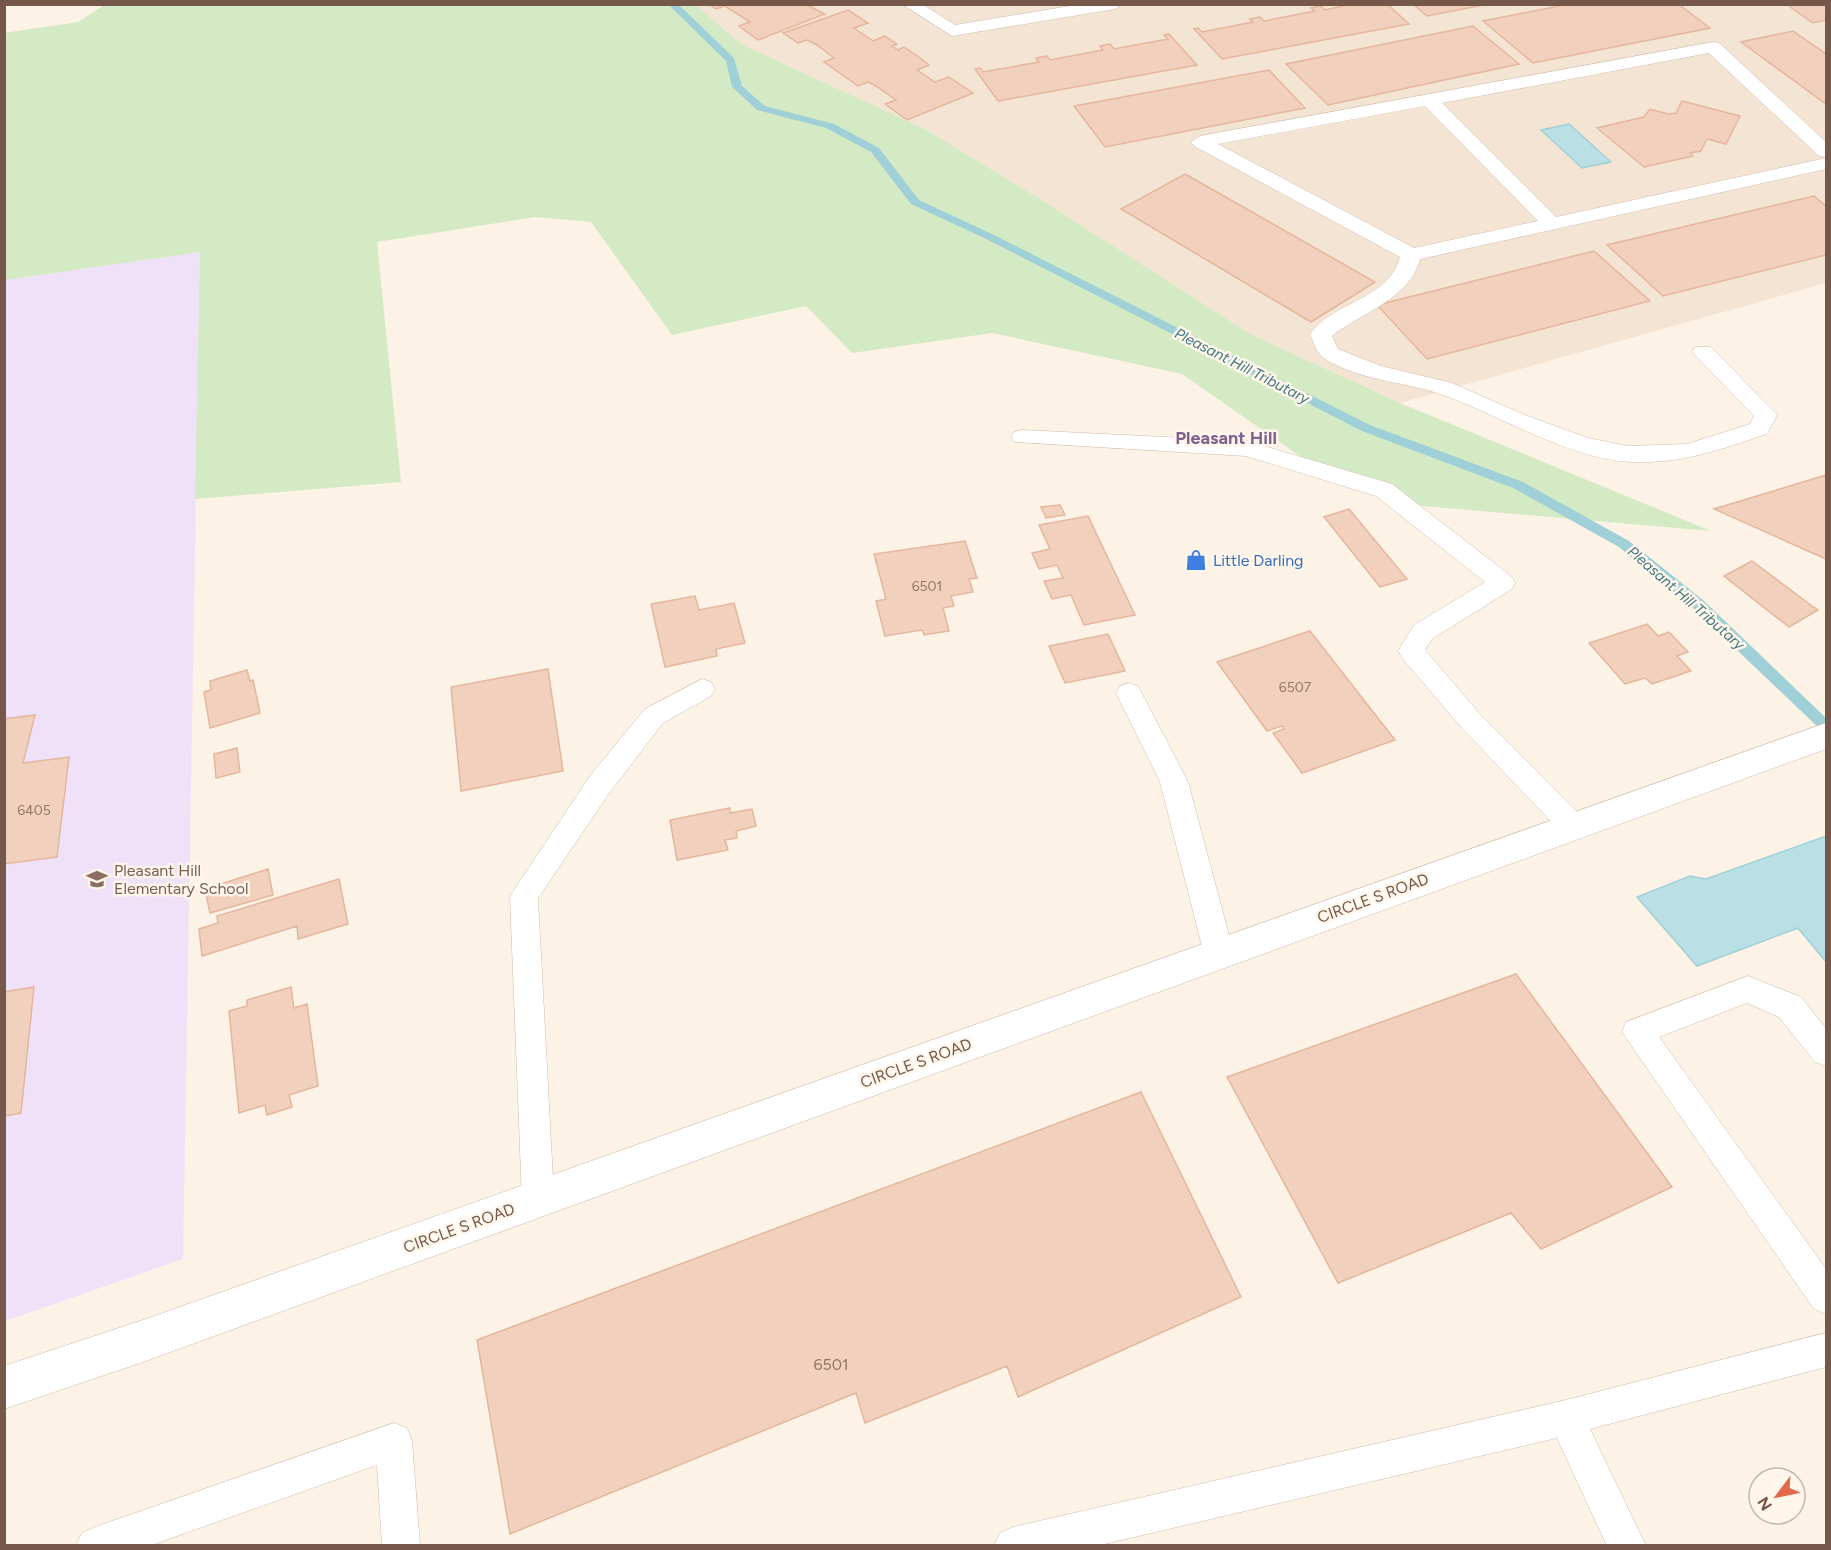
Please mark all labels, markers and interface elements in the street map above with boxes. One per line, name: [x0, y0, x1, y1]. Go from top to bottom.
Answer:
water label: Pleasant Hill Tributary: [1172, 324, 1313, 408]
district label: Pleasant Hill: [1175, 427, 1277, 449]
water label: Pleasant Hill Tributary: [1624, 542, 1749, 654]
shop icon: Little Darling: [1184, 548, 1208, 572]
place label: Little Darling: [1213, 551, 1303, 570]
house number: 6501: [912, 578, 942, 595]
house number: 6507: [1279, 679, 1312, 696]
house number: 6405: [17, 802, 51, 819]
place label: Pleasant Hill Elementary School: [114, 861, 248, 898]
school or university icon: Pleasant Hill Elementary School: [85, 867, 109, 891]
street label: CIRCLE S ROAD: [1315, 869, 1431, 927]
street label: CIRCLE S ROAD: [858, 1034, 974, 1092]
street label: CIRCLE S ROAD: [401, 1199, 517, 1257]
house number: 6501: [813, 1355, 849, 1374]
north arrow: [1747, 1466, 1807, 1526]
text: N: [1753, 1493, 1776, 1514]

